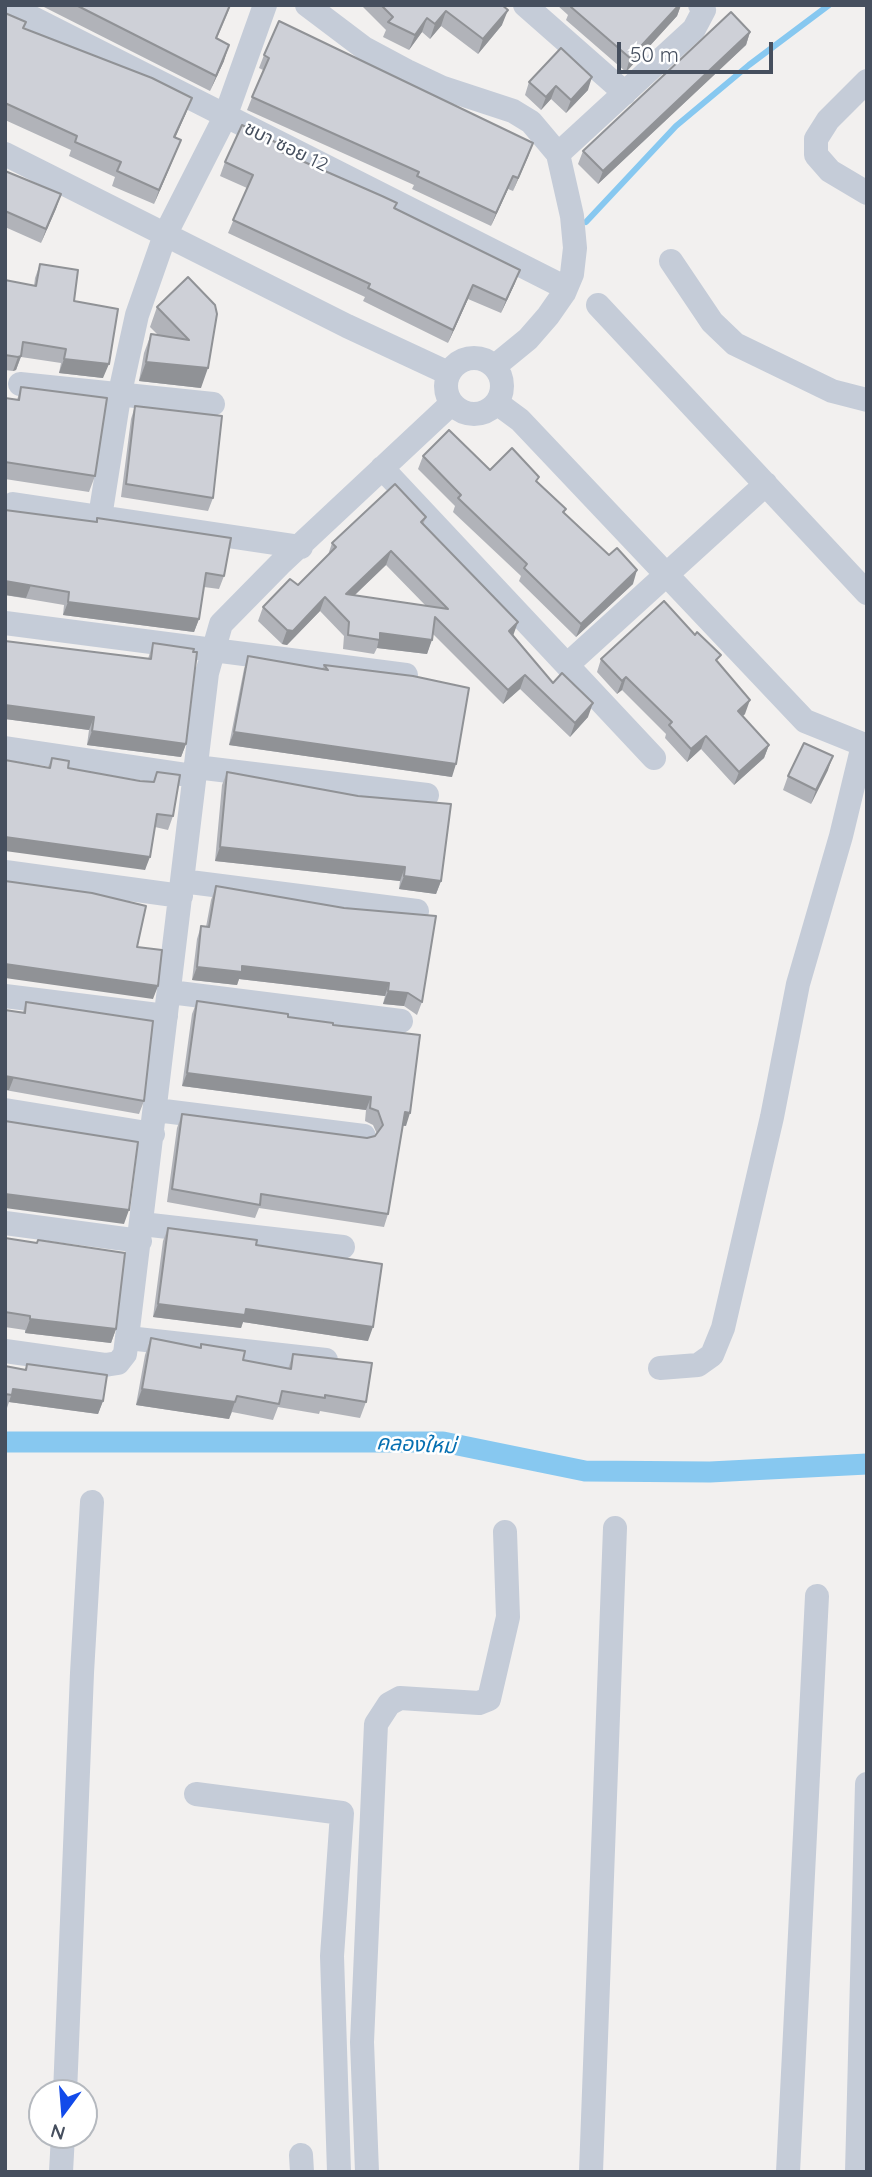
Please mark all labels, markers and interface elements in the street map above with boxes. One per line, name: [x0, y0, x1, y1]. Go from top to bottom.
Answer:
scale bar: [620, 28, 776, 72]
text: 50 m: [630, 41, 679, 67]
street label: ชบา ซอย 12: [240, 117, 332, 177]
water label: คลองใหม่: [376, 1430, 456, 1460]
north arrow: [28, 2079, 98, 2149]
text: N: [48, 2119, 68, 2146]

